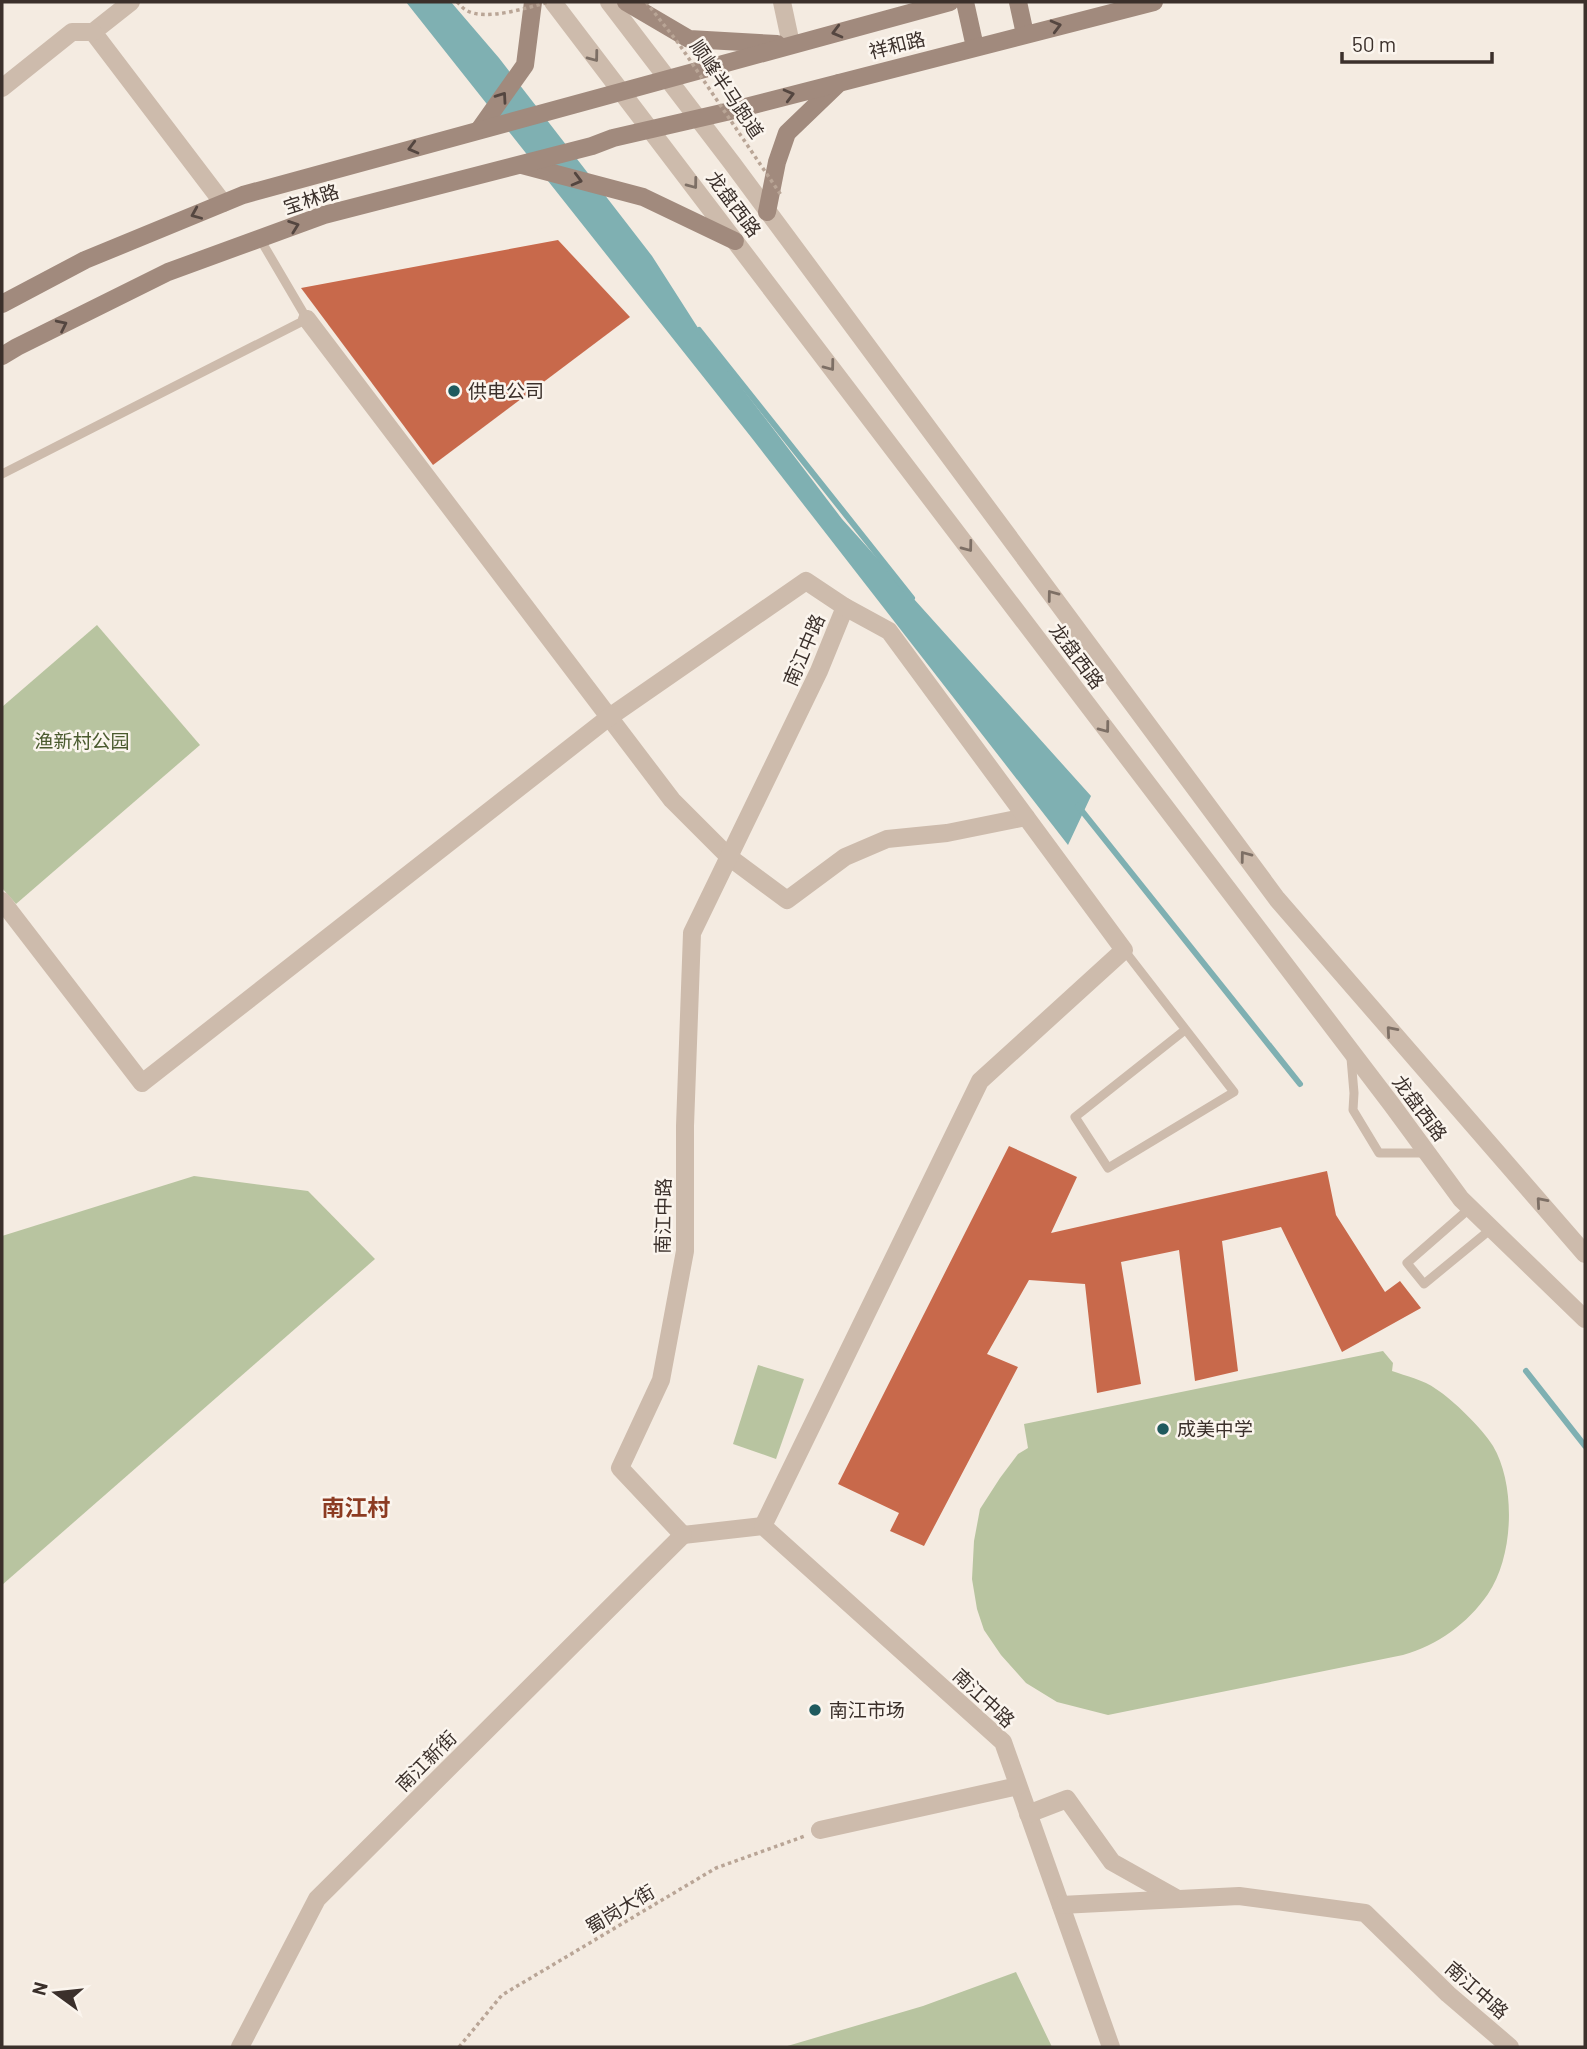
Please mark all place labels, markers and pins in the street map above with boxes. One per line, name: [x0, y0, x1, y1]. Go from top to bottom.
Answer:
place label: 供电公司: [468, 379, 544, 402]
marker: 供电公司: [446, 383, 462, 399]
place label: 成美中学: [1177, 1417, 1253, 1440]
marker: 成美中学: [1155, 1421, 1171, 1437]
place label: 南江市场: [829, 1698, 905, 1721]
marker: 南江市场: [807, 1702, 823, 1718]

